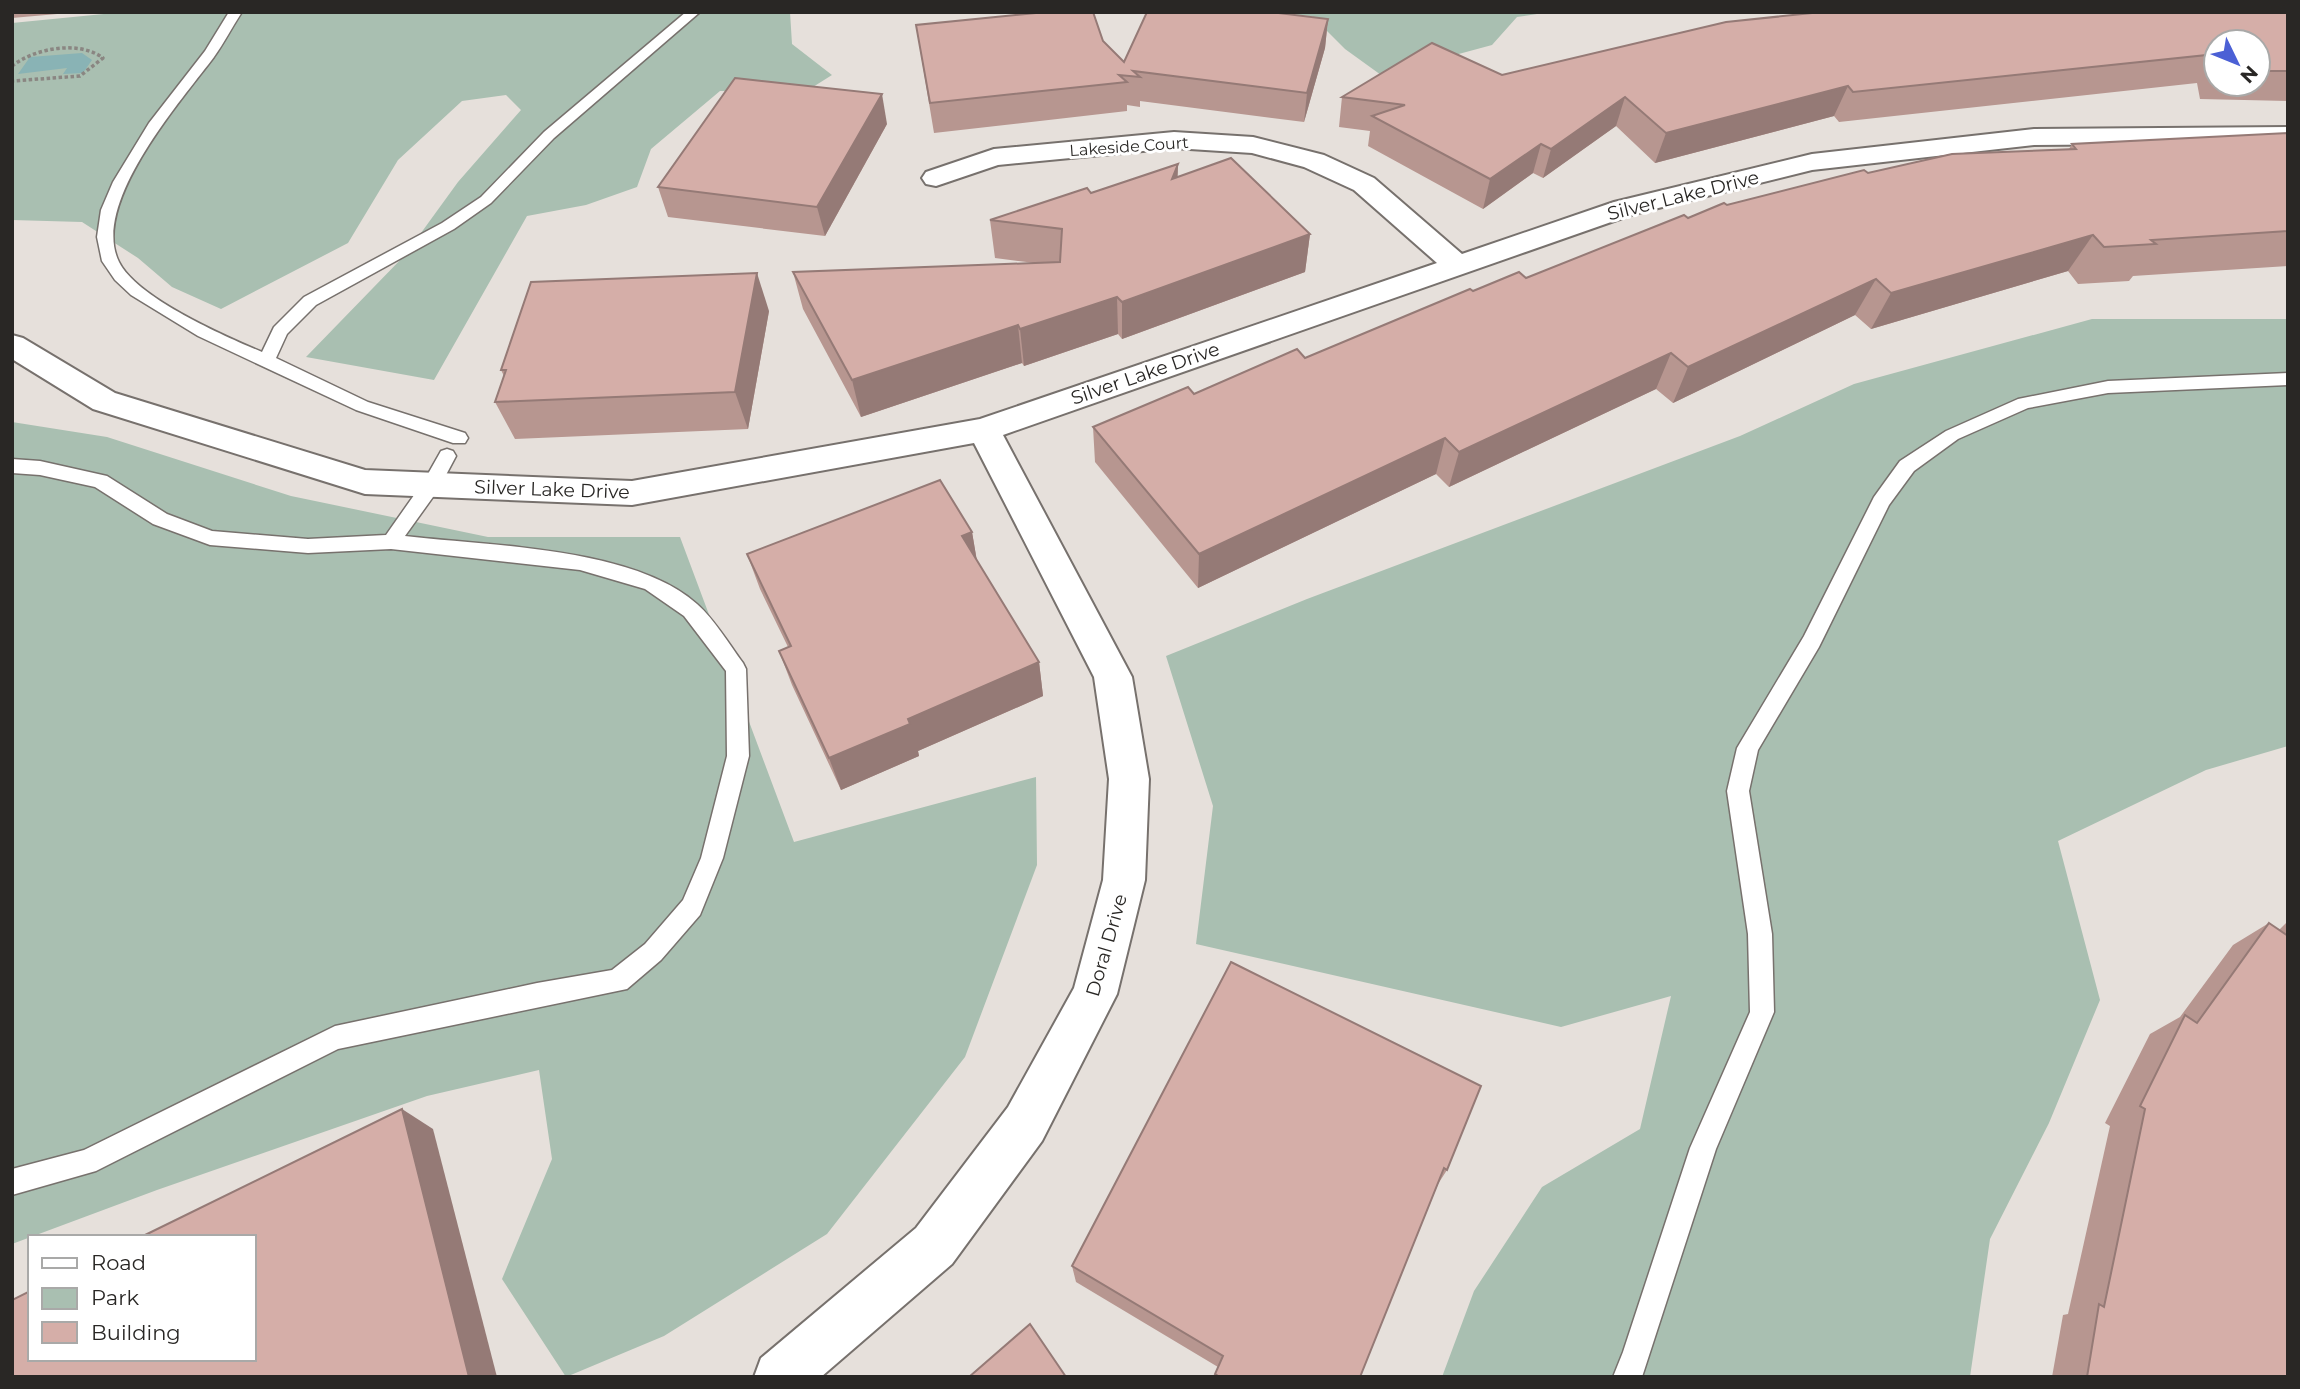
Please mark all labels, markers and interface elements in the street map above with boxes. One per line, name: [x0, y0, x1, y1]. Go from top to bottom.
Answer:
north arrow: [2202, 28, 2272, 98]
text: N: [2235, 61, 2263, 88]
street label: Lakeside Court: [1069, 133, 1190, 160]
street label: Silver Lake Drive: [1605, 166, 1761, 225]
street label: Silver Lake Drive: [1068, 337, 1222, 410]
street label: Silver Lake Drive: [474, 475, 630, 504]
street label: Doral Drive: [1081, 891, 1132, 999]
legend: [28, 1235, 256, 1361]
text: Road: [91, 1250, 146, 1275]
text: Park: [91, 1285, 139, 1310]
text: Building: [91, 1320, 181, 1345]

